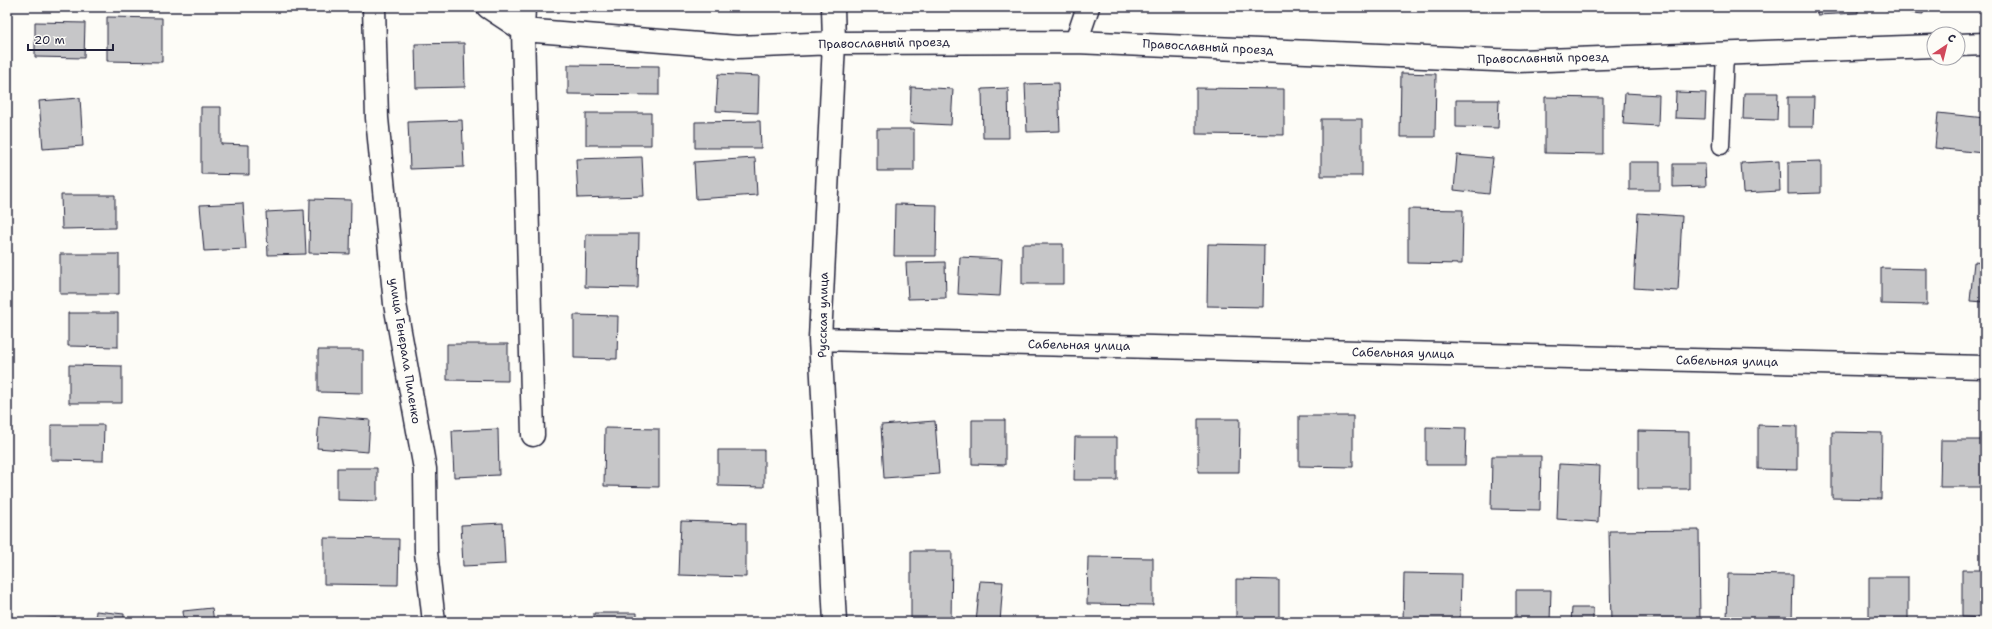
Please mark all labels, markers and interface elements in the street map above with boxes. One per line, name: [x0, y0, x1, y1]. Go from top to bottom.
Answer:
scale bar: [28, 26, 113, 52]
north arrow: [1926, 26, 1966, 66]
text: С: [1944, 30, 1959, 46]
text: 20 m: [34, 32, 65, 48]
street label: Православный проезд: [818, 34, 950, 52]
street label: Православный проезд: [1142, 36, 1274, 58]
street label: Православный проезд: [1477, 49, 1609, 67]
street label: Русская улица: [814, 271, 832, 358]
street label: улица Генерала Пиленко: [386, 277, 424, 425]
street label: Сабельная улица: [1028, 336, 1131, 354]
street label: Сабельная улица: [1352, 344, 1455, 362]
street label: Сабельная улица: [1676, 352, 1779, 370]

